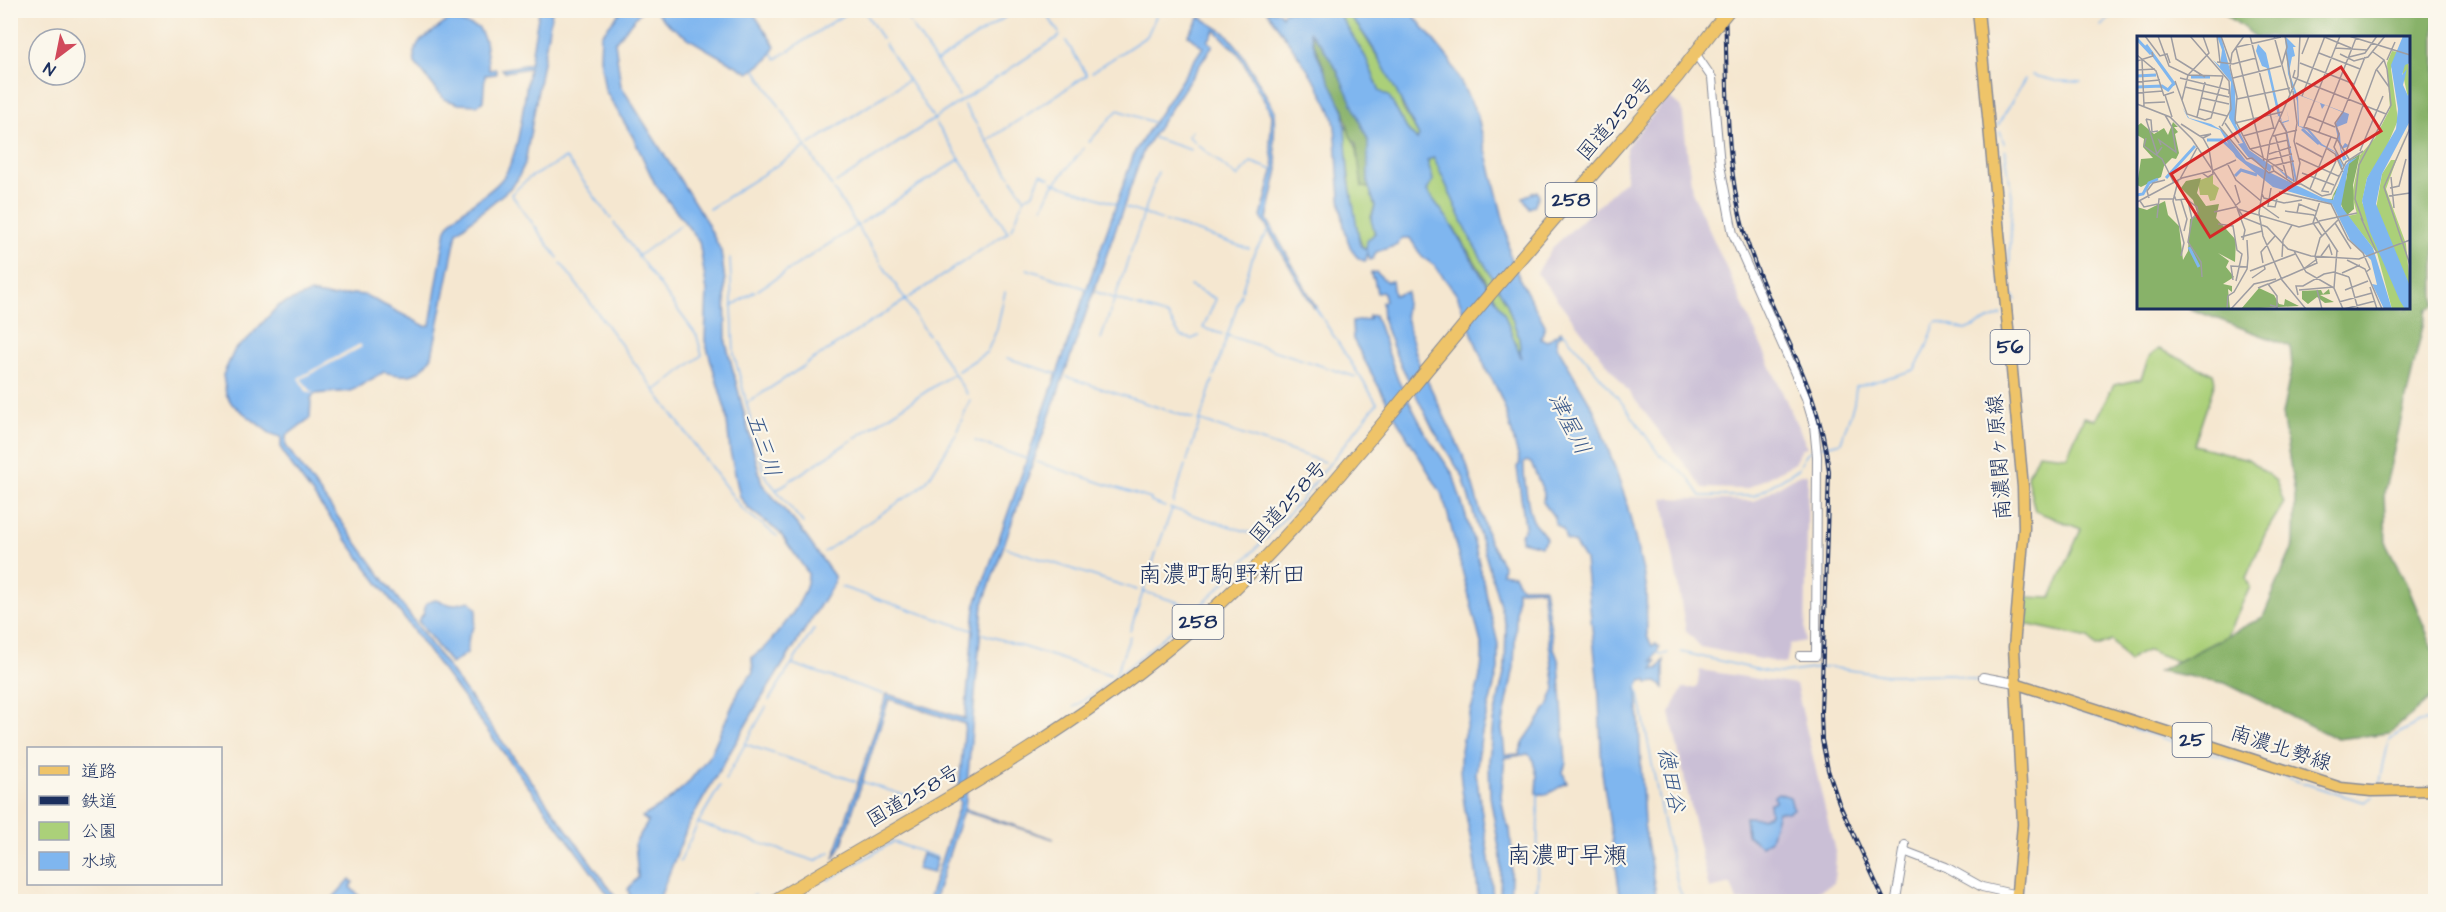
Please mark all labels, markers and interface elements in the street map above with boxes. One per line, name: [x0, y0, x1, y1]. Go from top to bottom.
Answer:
north arrow: [27, 27, 87, 87]
inset map: [2137, 36, 2410, 309]
text: N: [39, 57, 60, 81]
street label: 国道258号: [1570, 70, 1660, 168]
road number: 258: [1546, 183, 1596, 217]
road number: 56: [1990, 330, 2030, 364]
water label: 津屋川: [1540, 388, 1598, 460]
street label: 南濃関ヶ原線: [1980, 393, 2018, 521]
water label: 五三川: [738, 409, 788, 481]
street label: 国道258号: [1243, 454, 1333, 550]
district label: 南濃町駒野新田: [1138, 558, 1306, 592]
road number: 258: [1172, 605, 1224, 639]
street label: 南濃北勢線: [2227, 718, 2335, 778]
road number: 25: [2172, 723, 2212, 757]
water label: 徳田谷: [1650, 745, 1692, 816]
legend: [27, 747, 222, 885]
street label: 国道258号: [861, 758, 965, 834]
text: 道路: [81, 759, 117, 784]
text: 鉄道: [81, 789, 117, 814]
text: 公園: [81, 819, 117, 844]
district label: 南濃町早瀬: [1507, 839, 1627, 873]
text: 水域: [81, 849, 117, 874]

